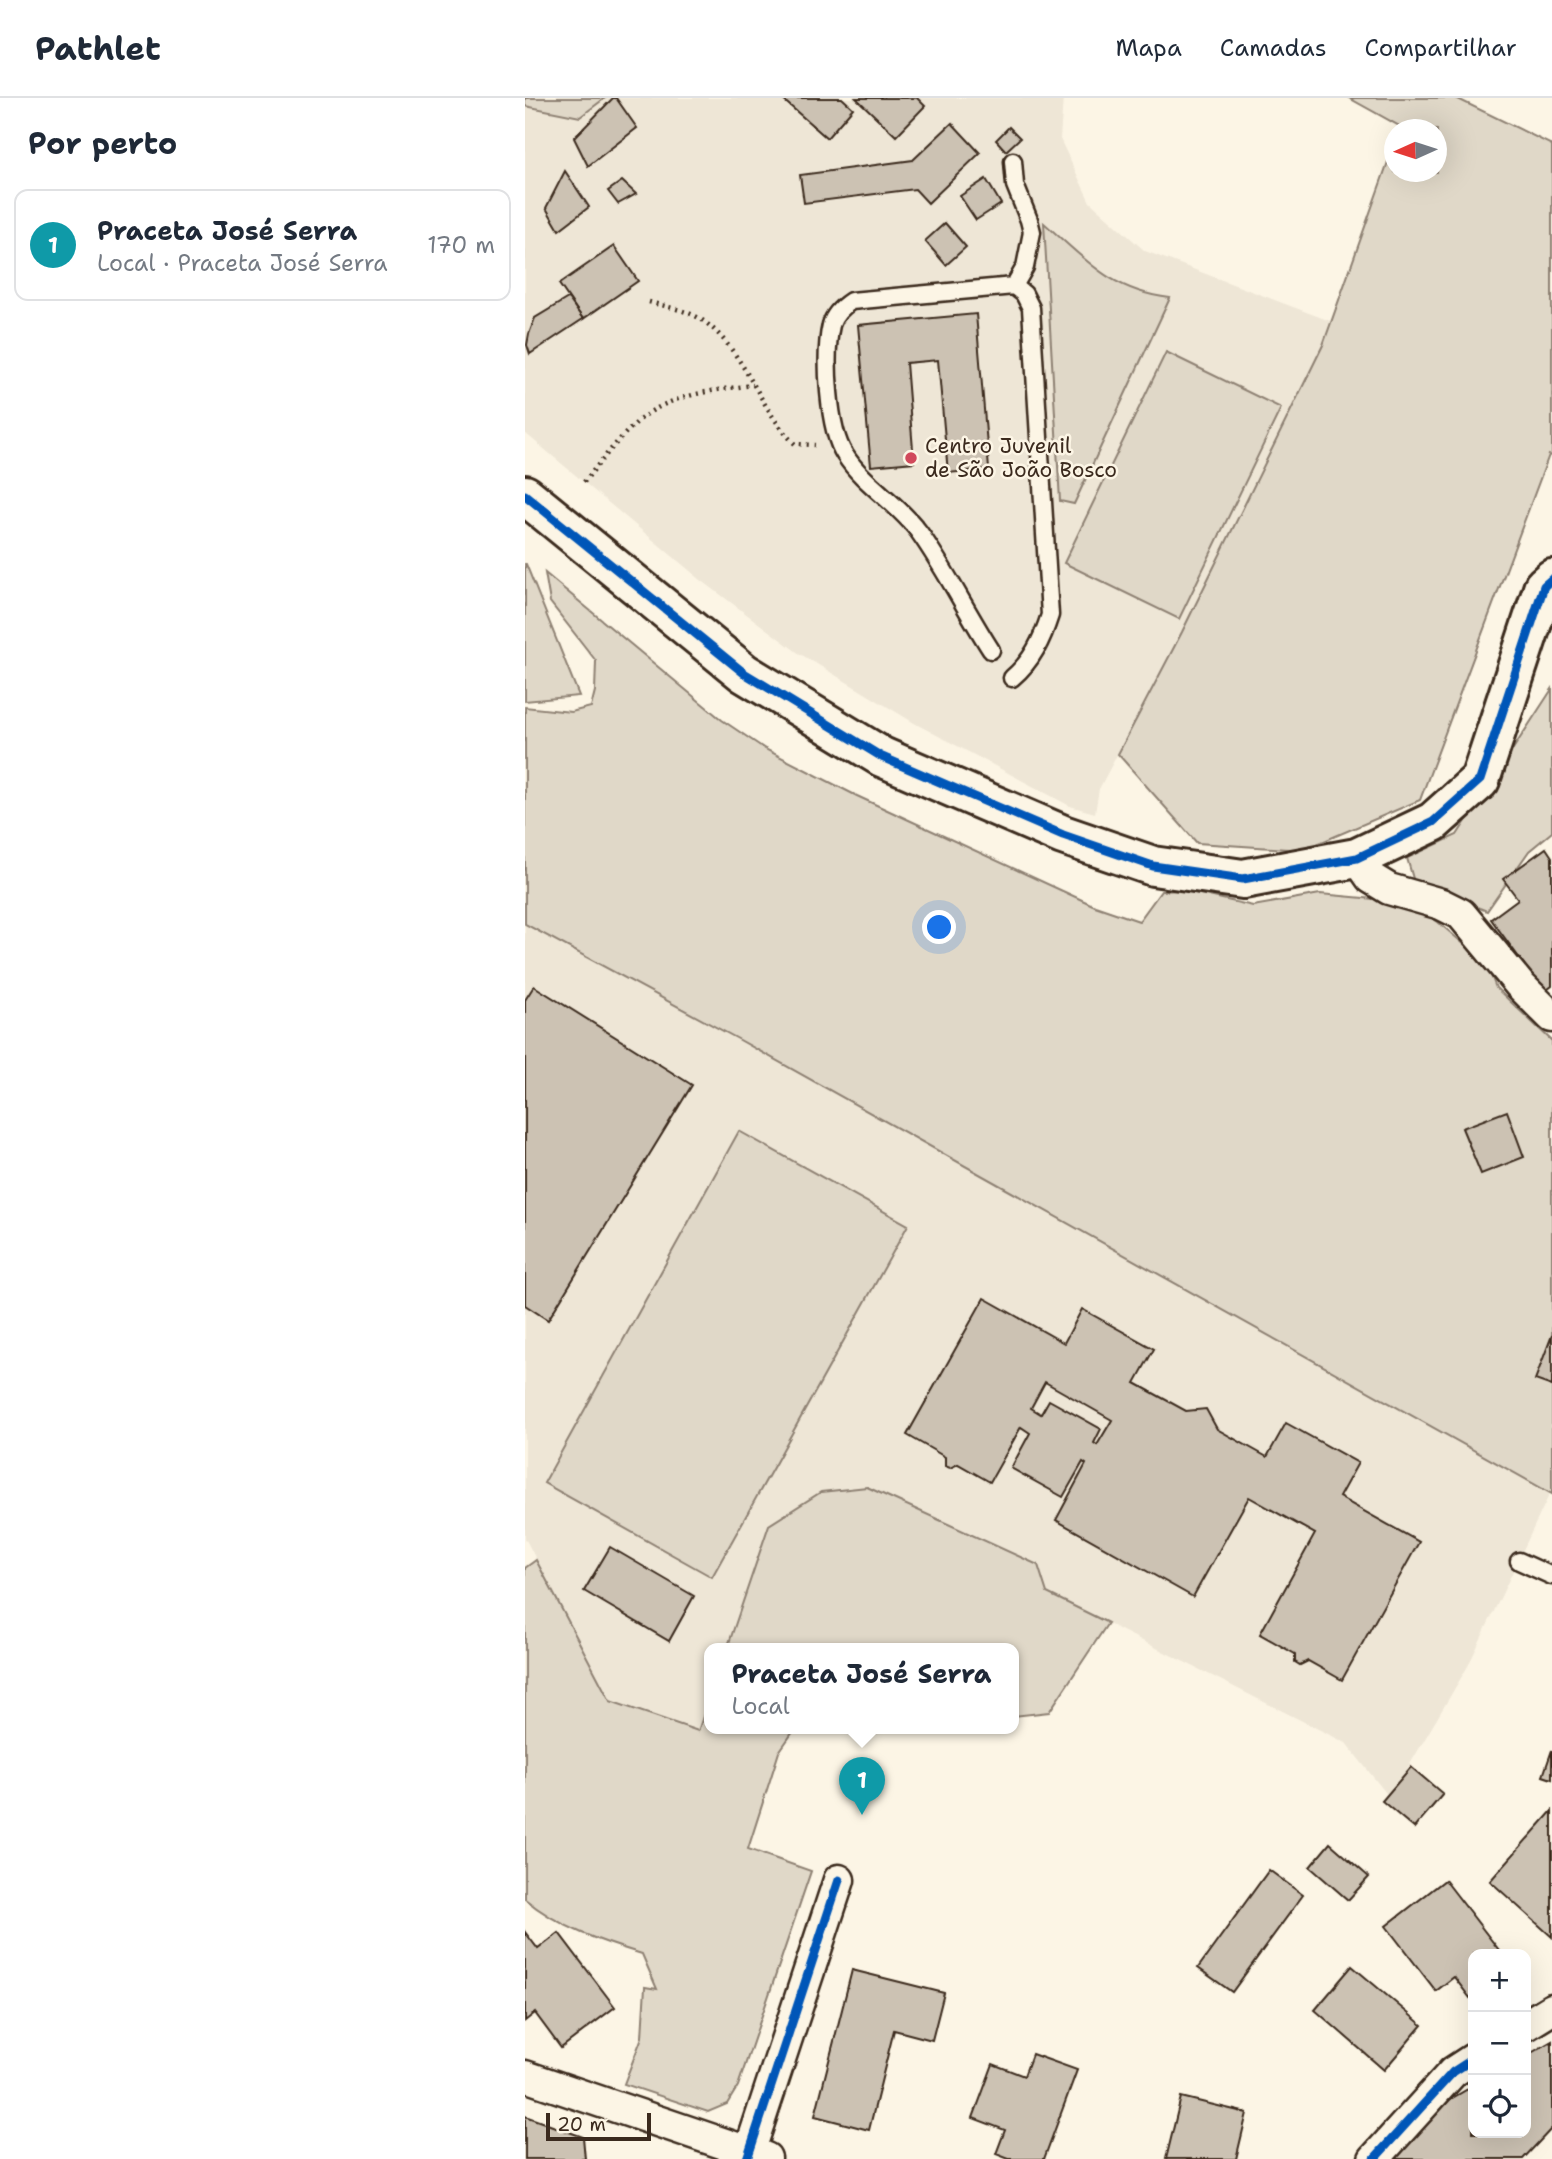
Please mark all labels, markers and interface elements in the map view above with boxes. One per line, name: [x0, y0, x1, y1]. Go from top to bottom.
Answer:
text: Pathlet: [35, 26, 161, 71]
text: Mapa: [1115, 32, 1182, 64]
text: Camadas: [1220, 32, 1327, 64]
text: Compartilhar: [1365, 32, 1517, 64]
north arrow: [1384, 119, 1447, 182]
text: Por perto: [28, 123, 177, 164]
text: Praceta José Serra: [97, 213, 357, 248]
text: 1: [48, 230, 58, 260]
text: 170 m: [427, 230, 495, 260]
text: Local · Praceta José Serra: [97, 248, 388, 278]
place label: Centro Juvenil de São João Bosco: [925, 432, 1117, 484]
marker: Centro Juvenil de São João Bosco: [903, 450, 919, 466]
your location: [922, 910, 956, 944]
popup: [704, 1643, 1019, 1734]
text: Praceta José Serra: [731, 1656, 992, 1691]
text: Local: [731, 1691, 790, 1721]
pin: 1: [839, 1757, 885, 1815]
map controls: [1468, 1949, 1531, 2138]
button: +: [1468, 1949, 1531, 2012]
button: −: [1468, 2012, 1531, 2075]
button: locate: [1468, 2075, 1531, 2138]
scale bar: [546, 2110, 651, 2142]
text: 20 m: [557, 2112, 606, 2137]

